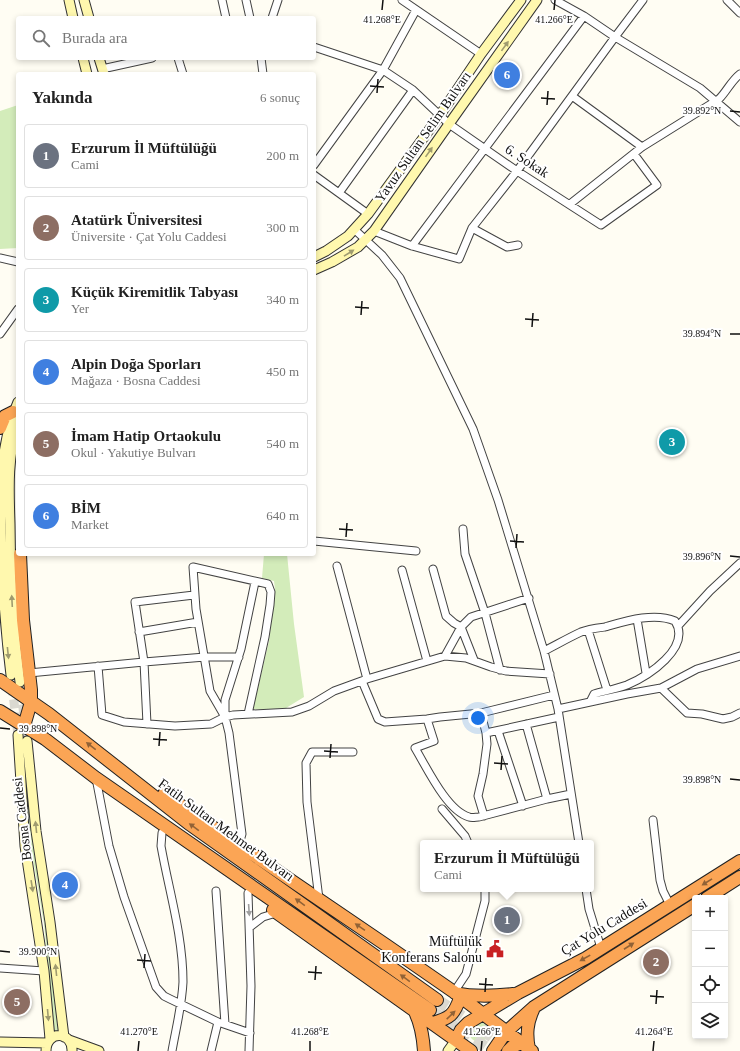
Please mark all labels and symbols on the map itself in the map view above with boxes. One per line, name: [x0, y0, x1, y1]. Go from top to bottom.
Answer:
text: 41.268°E: [363, 14, 401, 25]
text: 41.266°E: [535, 14, 573, 25]
one-way arrow: [501, 40, 509, 51]
pin: 6: [494, 60, 520, 90]
street label: Yavuz Sultan Selim Bulvarı: [372, 69, 474, 205]
text: 39.892°N: [683, 105, 721, 116]
street label: 6. Sokak: [502, 141, 552, 181]
one-way arrow: [425, 146, 433, 157]
one-way arrow: [343, 249, 355, 256]
text: 39.894°N: [683, 328, 721, 339]
pin: 3: [659, 427, 685, 457]
text: 39.896°N: [683, 551, 721, 562]
one-way arrow: [8, 595, 15, 607]
one-way arrow: [5, 647, 11, 659]
your location: [468, 708, 488, 728]
text: 39.898°N: [19, 723, 57, 734]
one-way arrow: [86, 742, 97, 751]
text: 39.898°N: [683, 774, 721, 785]
street label: Bosna Caddesi: [9, 776, 35, 861]
street label: Fatih Sultan Mehmet Bulvarı: [155, 776, 297, 884]
one-way arrow: [32, 821, 39, 834]
one-way arrow: [188, 823, 199, 831]
pin: 4: [52, 870, 78, 900]
one-way arrow: [702, 878, 712, 886]
one-way arrow: [29, 880, 35, 892]
street label: Çat Yolu Caddesi: [558, 895, 650, 959]
one-way arrow: [294, 898, 305, 906]
one-way arrow: [246, 904, 253, 916]
pin: 1: [494, 905, 520, 935]
one-way arrow: [355, 923, 365, 931]
place label: Müftülük Konferans Salonu: [381, 934, 482, 965]
public building icon: Müftülük Konferans Salonu: [485, 939, 505, 959]
one-way arrow: [624, 943, 635, 950]
text: 39.900°N: [19, 946, 57, 957]
pin: 2: [643, 947, 669, 977]
one-way arrow: [579, 955, 591, 961]
one-way arrow: [53, 964, 59, 976]
one-way arrow: [400, 974, 411, 982]
pin: 5: [4, 987, 30, 1017]
one-way arrow: [44, 1009, 51, 1021]
one-way arrow: [446, 1010, 456, 1019]
text: 41.270°E: [120, 1026, 158, 1037]
text: 41.268°E: [291, 1026, 329, 1037]
text: 41.266°E: [463, 1026, 501, 1037]
text: 41.264°E: [635, 1026, 673, 1037]

